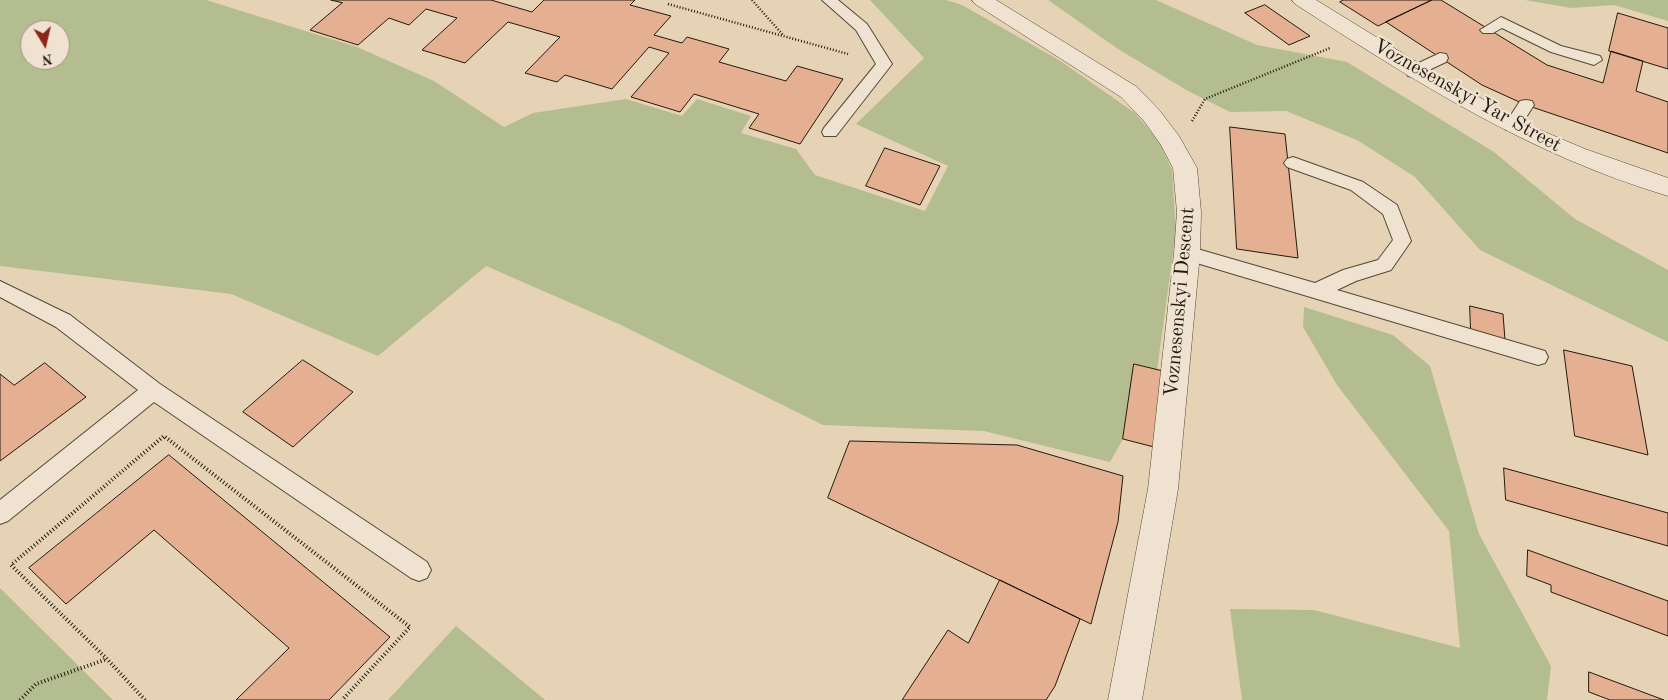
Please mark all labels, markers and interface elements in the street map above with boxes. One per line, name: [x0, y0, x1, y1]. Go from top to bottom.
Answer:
north arrow: [20, 20, 70, 70]
street label: Voznesenskyi Yar Street: [1369, 34, 1565, 158]
text: N: [41, 51, 54, 67]
street label: Voznesenskyi Descent: [1160, 206, 1200, 398]

